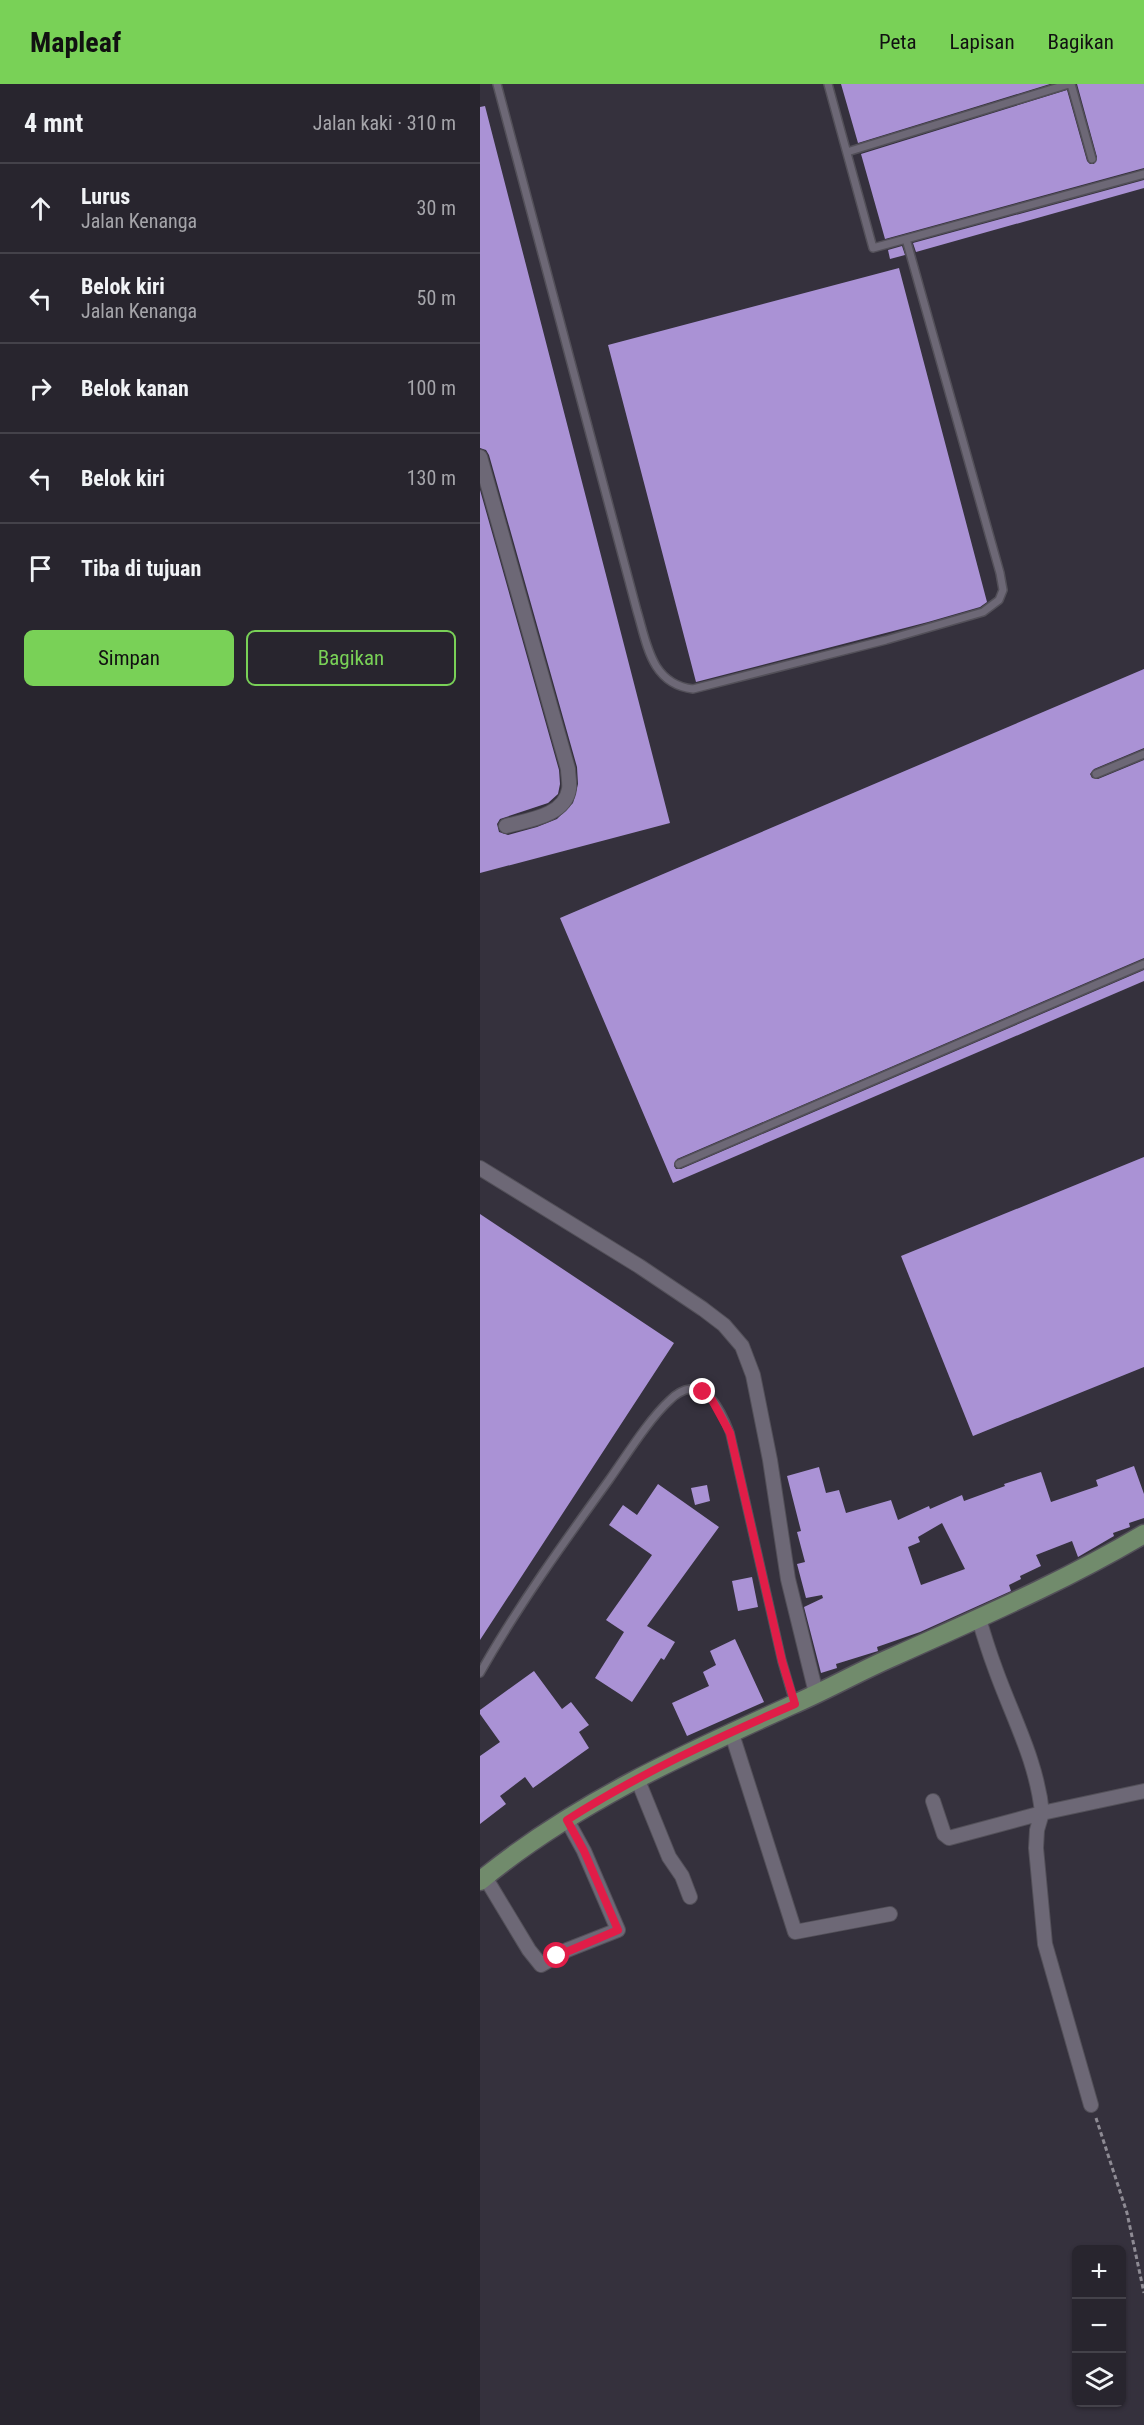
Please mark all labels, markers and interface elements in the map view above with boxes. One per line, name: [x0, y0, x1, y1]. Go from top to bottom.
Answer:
text: Mapleaf: [30, 26, 121, 59]
text: Peta: [879, 30, 917, 54]
text: Lapisan: [950, 30, 1015, 54]
text: Bagikan: [1048, 30, 1114, 54]
text: 4 mnt: [24, 108, 83, 138]
text: Jalan kaki · 310 m: [313, 111, 456, 135]
text: Lurus: [81, 184, 130, 209]
icon: ahead: [24, 192, 57, 225]
text: 30 m: [417, 196, 456, 220]
text: Jalan Kenanga: [81, 209, 197, 233]
text: Belok kiri: [81, 274, 165, 299]
icon: left: [24, 282, 57, 315]
text: 50 m: [417, 286, 456, 310]
text: Jalan Kenanga: [81, 299, 197, 323]
icon: right: [24, 372, 57, 405]
text: Belok kanan: [81, 376, 189, 401]
text: 100 m: [407, 376, 456, 400]
icon: left: [24, 462, 57, 495]
text: Belok kiri: [81, 466, 165, 491]
text: 130 m: [407, 466, 456, 490]
icon: arrive: [24, 552, 57, 585]
text: Tiba di tujuan: [81, 556, 201, 581]
button: Simpan: [24, 630, 234, 686]
button: Bagikan: [246, 630, 456, 686]
route end: [689, 1378, 715, 1404]
route start: [543, 1942, 569, 1968]
map controls: [1072, 2245, 1126, 2407]
button: +: [1072, 2245, 1126, 2299]
button: −: [1072, 2299, 1126, 2353]
button: layers: [1072, 2353, 1126, 2407]

